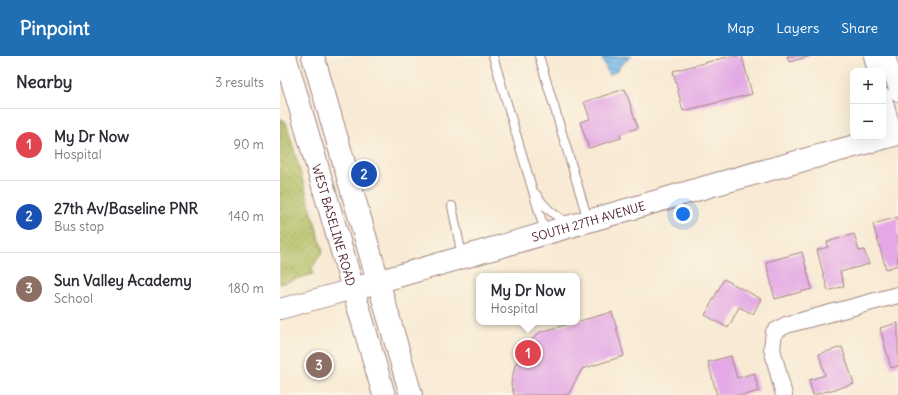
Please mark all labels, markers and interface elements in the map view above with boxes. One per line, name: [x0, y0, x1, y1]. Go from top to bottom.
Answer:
text: Pinpoint: [20, 16, 90, 40]
text: Map: [727, 19, 754, 37]
text: Layers: [776, 19, 819, 37]
text: Share: [841, 19, 878, 37]
map controls: [850, 68, 886, 140]
button: +: [850, 68, 886, 104]
text: Nearby: [16, 71, 72, 93]
text: 3 results: [215, 74, 264, 91]
button: −: [850, 104, 886, 140]
text: My Dr Now: [54, 127, 129, 146]
text: 1: [26, 136, 32, 153]
text: 90 m: [233, 136, 264, 153]
text: Hospital: [54, 146, 102, 163]
pin: 2: [351, 159, 377, 189]
street label: WEST BASELINE ROAD: [309, 162, 359, 288]
street label: SOUTH 27TH AVENUE: [530, 197, 647, 245]
text: 27th Av/Baseline PNR: [54, 199, 198, 218]
your location: [673, 204, 693, 224]
text: 2: [25, 208, 33, 225]
text: 140 m: [228, 208, 264, 225]
text: Bus stop: [54, 218, 104, 235]
text: Sun Valley Academy: [54, 271, 192, 290]
popup: [476, 273, 580, 325]
text: 3: [25, 280, 33, 297]
text: 180 m: [228, 280, 264, 297]
text: My Dr Now: [491, 281, 565, 300]
text: School: [54, 290, 93, 307]
text: Hospital: [491, 300, 538, 317]
pin: 1: [515, 338, 541, 368]
pin: 3: [306, 350, 332, 380]

